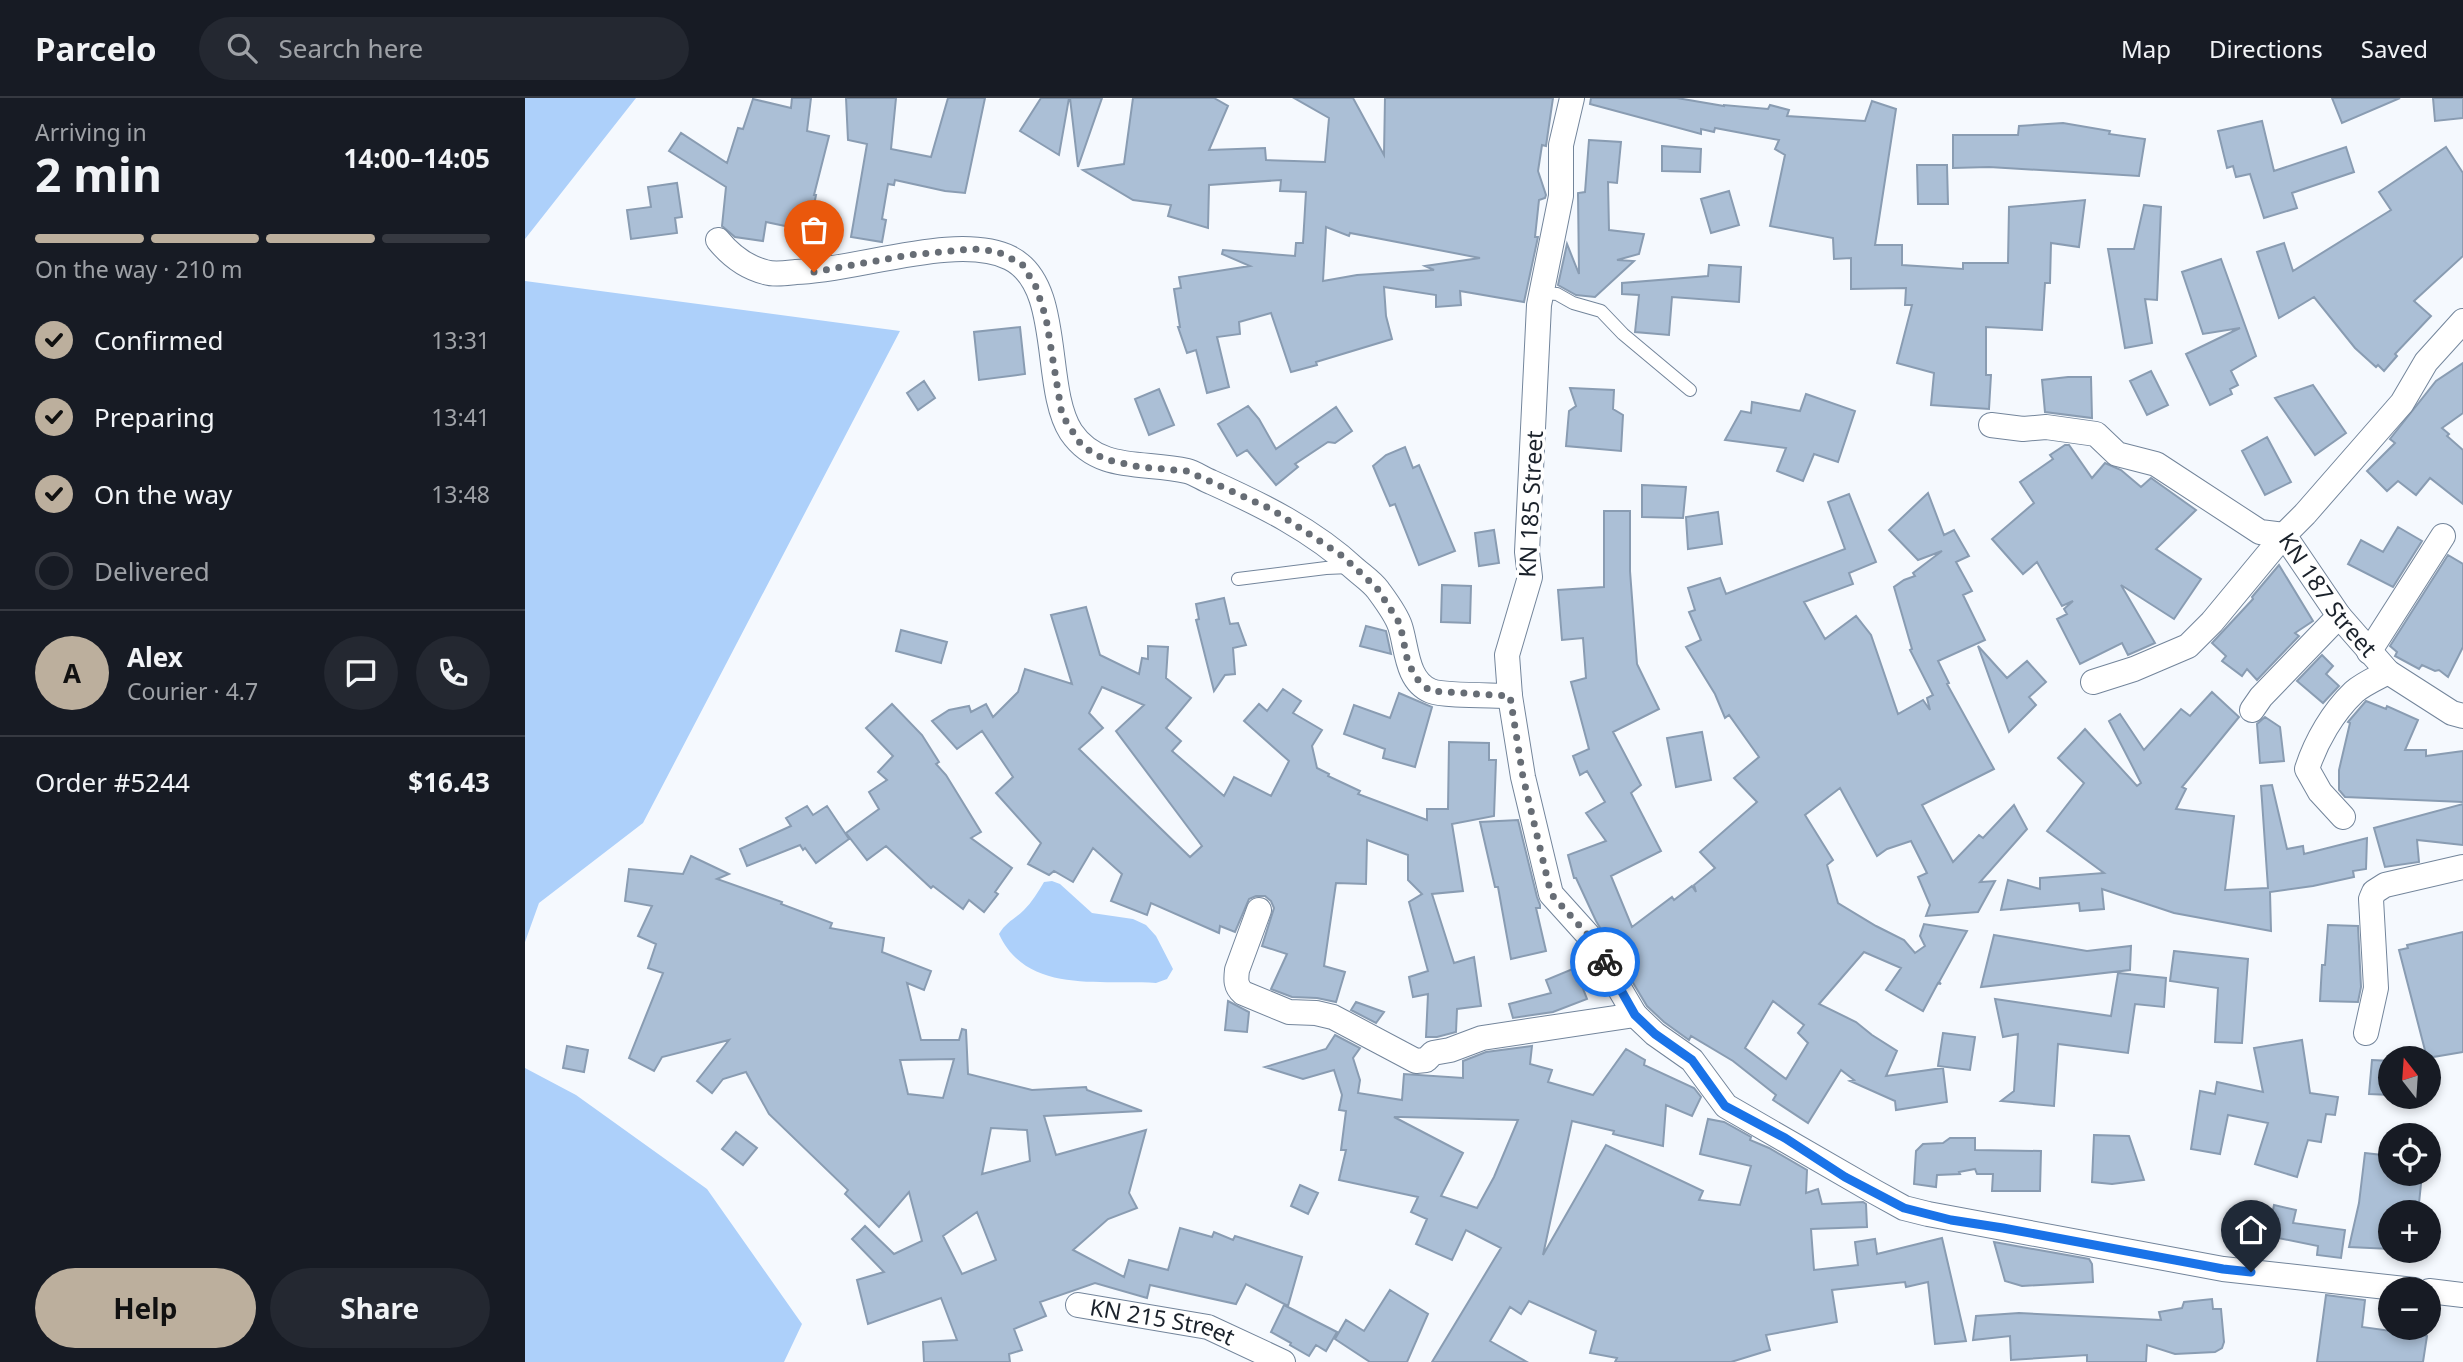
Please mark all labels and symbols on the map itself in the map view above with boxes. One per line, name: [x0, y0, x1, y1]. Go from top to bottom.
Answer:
pin: [784, 200, 844, 272]
street label: KN 185 Street: [1510, 430, 1550, 578]
street label: KN 187 Street: [2272, 526, 2385, 663]
courier: [1570, 927, 1640, 997]
north arrow: [2378, 1046, 2441, 1110]
pin: [2221, 1200, 2281, 1272]
street label: KN 215 Street: [1088, 1290, 1240, 1352]

